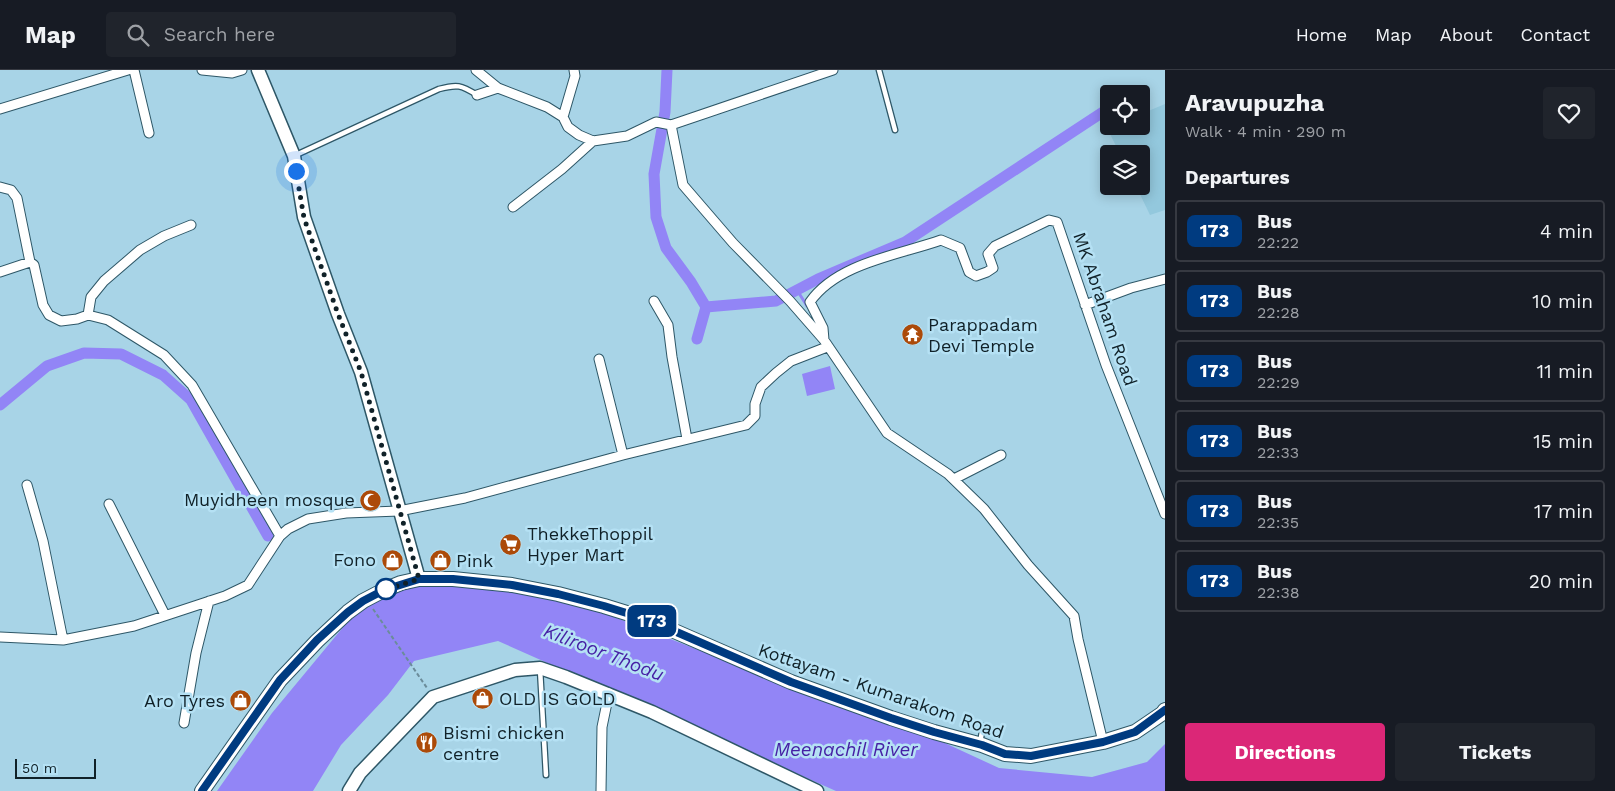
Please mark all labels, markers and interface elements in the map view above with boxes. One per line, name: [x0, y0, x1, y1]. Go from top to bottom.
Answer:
search box: [106, 12, 456, 57]
text: Map: [25, 21, 76, 49]
icon: search: [124, 21, 152, 49]
text: Search here: [164, 23, 275, 46]
text: Home: [1296, 24, 1347, 45]
text: Map: [1375, 24, 1412, 45]
text: About: [1440, 24, 1492, 45]
text: Contact: [1520, 24, 1590, 45]
map controls: [1100, 85, 1150, 195]
button: locate: [1100, 85, 1150, 135]
button: heart: [1543, 87, 1595, 139]
text: Aravupuzha: [1185, 89, 1324, 117]
text: Walk · 4 min · 290 m: [1185, 122, 1346, 141]
button: layers: [1100, 145, 1150, 195]
your location: [284, 159, 309, 184]
text: Departures: [1185, 166, 1290, 189]
text: Bus: [1257, 210, 1292, 233]
text: 173: [1200, 220, 1229, 241]
text: 4 min: [1540, 220, 1593, 243]
street label: MK Abraham Road: [1069, 229, 1142, 389]
text: 22:22: [1257, 233, 1299, 252]
text: Bus: [1257, 280, 1292, 303]
text: 173: [1200, 290, 1229, 311]
text: 10 min: [1532, 290, 1593, 313]
text: 22:28: [1257, 303, 1300, 322]
place label: Parappadam Devi Temple: [928, 314, 1038, 356]
temple icon: Parappadam Devi Temple: [900, 323, 924, 347]
text: Bus: [1257, 350, 1292, 373]
text: 173: [1200, 360, 1229, 381]
text: 11 min: [1537, 360, 1593, 383]
text: 22:29: [1257, 373, 1300, 392]
text: Bus: [1257, 420, 1292, 443]
text: 173: [1200, 430, 1229, 451]
text: 15 min: [1533, 430, 1593, 453]
text: 22:33: [1257, 443, 1299, 462]
mosque icon: Muyidheen mosque: [359, 488, 383, 512]
place label: Muyidheen mosque: [184, 489, 355, 510]
text: Bus: [1257, 490, 1292, 513]
text: 173: [1200, 500, 1229, 521]
text: 17 min: [1534, 500, 1593, 523]
text: 22:35: [1257, 513, 1299, 532]
place label: ThekkeThoppil Hyper Mart: [527, 523, 653, 565]
supermarket icon: ThekkeThoppil Hyper Mart: [499, 532, 523, 556]
shop icon: Fono: [380, 548, 404, 572]
place label: Fono: [333, 549, 376, 570]
shop icon: Pink: [428, 549, 452, 573]
place label: Pink: [456, 550, 493, 571]
text: Bus: [1257, 560, 1292, 583]
text: 173: [1200, 570, 1229, 591]
text: 20 min: [1529, 570, 1593, 593]
unlabelled marker: [375, 578, 397, 600]
text: 22:38: [1257, 583, 1300, 602]
line badge: 173: [623, 605, 681, 637]
text: 173: [637, 610, 667, 631]
water label: Kiliroor Thodu: [541, 619, 667, 686]
street label: Kottayam - Kumarakom Road: [756, 639, 1007, 742]
shop icon: OLD IS GOLD: [471, 687, 495, 711]
place label: OLD IS GOLD: [499, 688, 616, 709]
shop icon: Aro Tyres: [229, 689, 253, 713]
place label: Aro Tyres: [144, 690, 225, 711]
place label: Bismi chicken centre: [443, 722, 565, 764]
button: Directions: [1185, 723, 1385, 781]
button: Tickets: [1395, 723, 1595, 781]
restaurant icon: Bismi chicken centre: [415, 731, 439, 755]
water label: Meenachil River: [774, 738, 918, 761]
scale bar: [15, 756, 96, 779]
text: 50 m: [22, 760, 57, 776]

